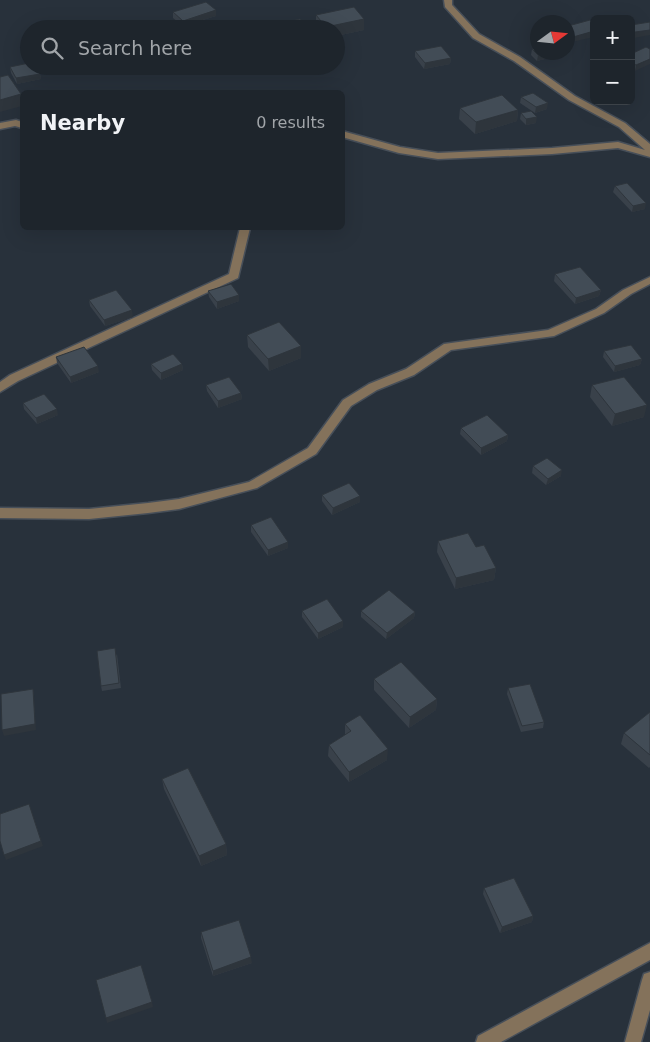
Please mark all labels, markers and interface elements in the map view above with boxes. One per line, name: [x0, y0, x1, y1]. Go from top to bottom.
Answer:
north arrow: [530, 15, 575, 60]
map controls: [590, 15, 635, 105]
button: +: [590, 15, 635, 60]
search box: [20, 20, 345, 75]
icon: search: [38, 34, 66, 62]
text: Search here: [78, 37, 192, 59]
button: −: [590, 60, 635, 105]
text: Nearby: [40, 111, 125, 135]
text: 0 results: [256, 113, 325, 132]

